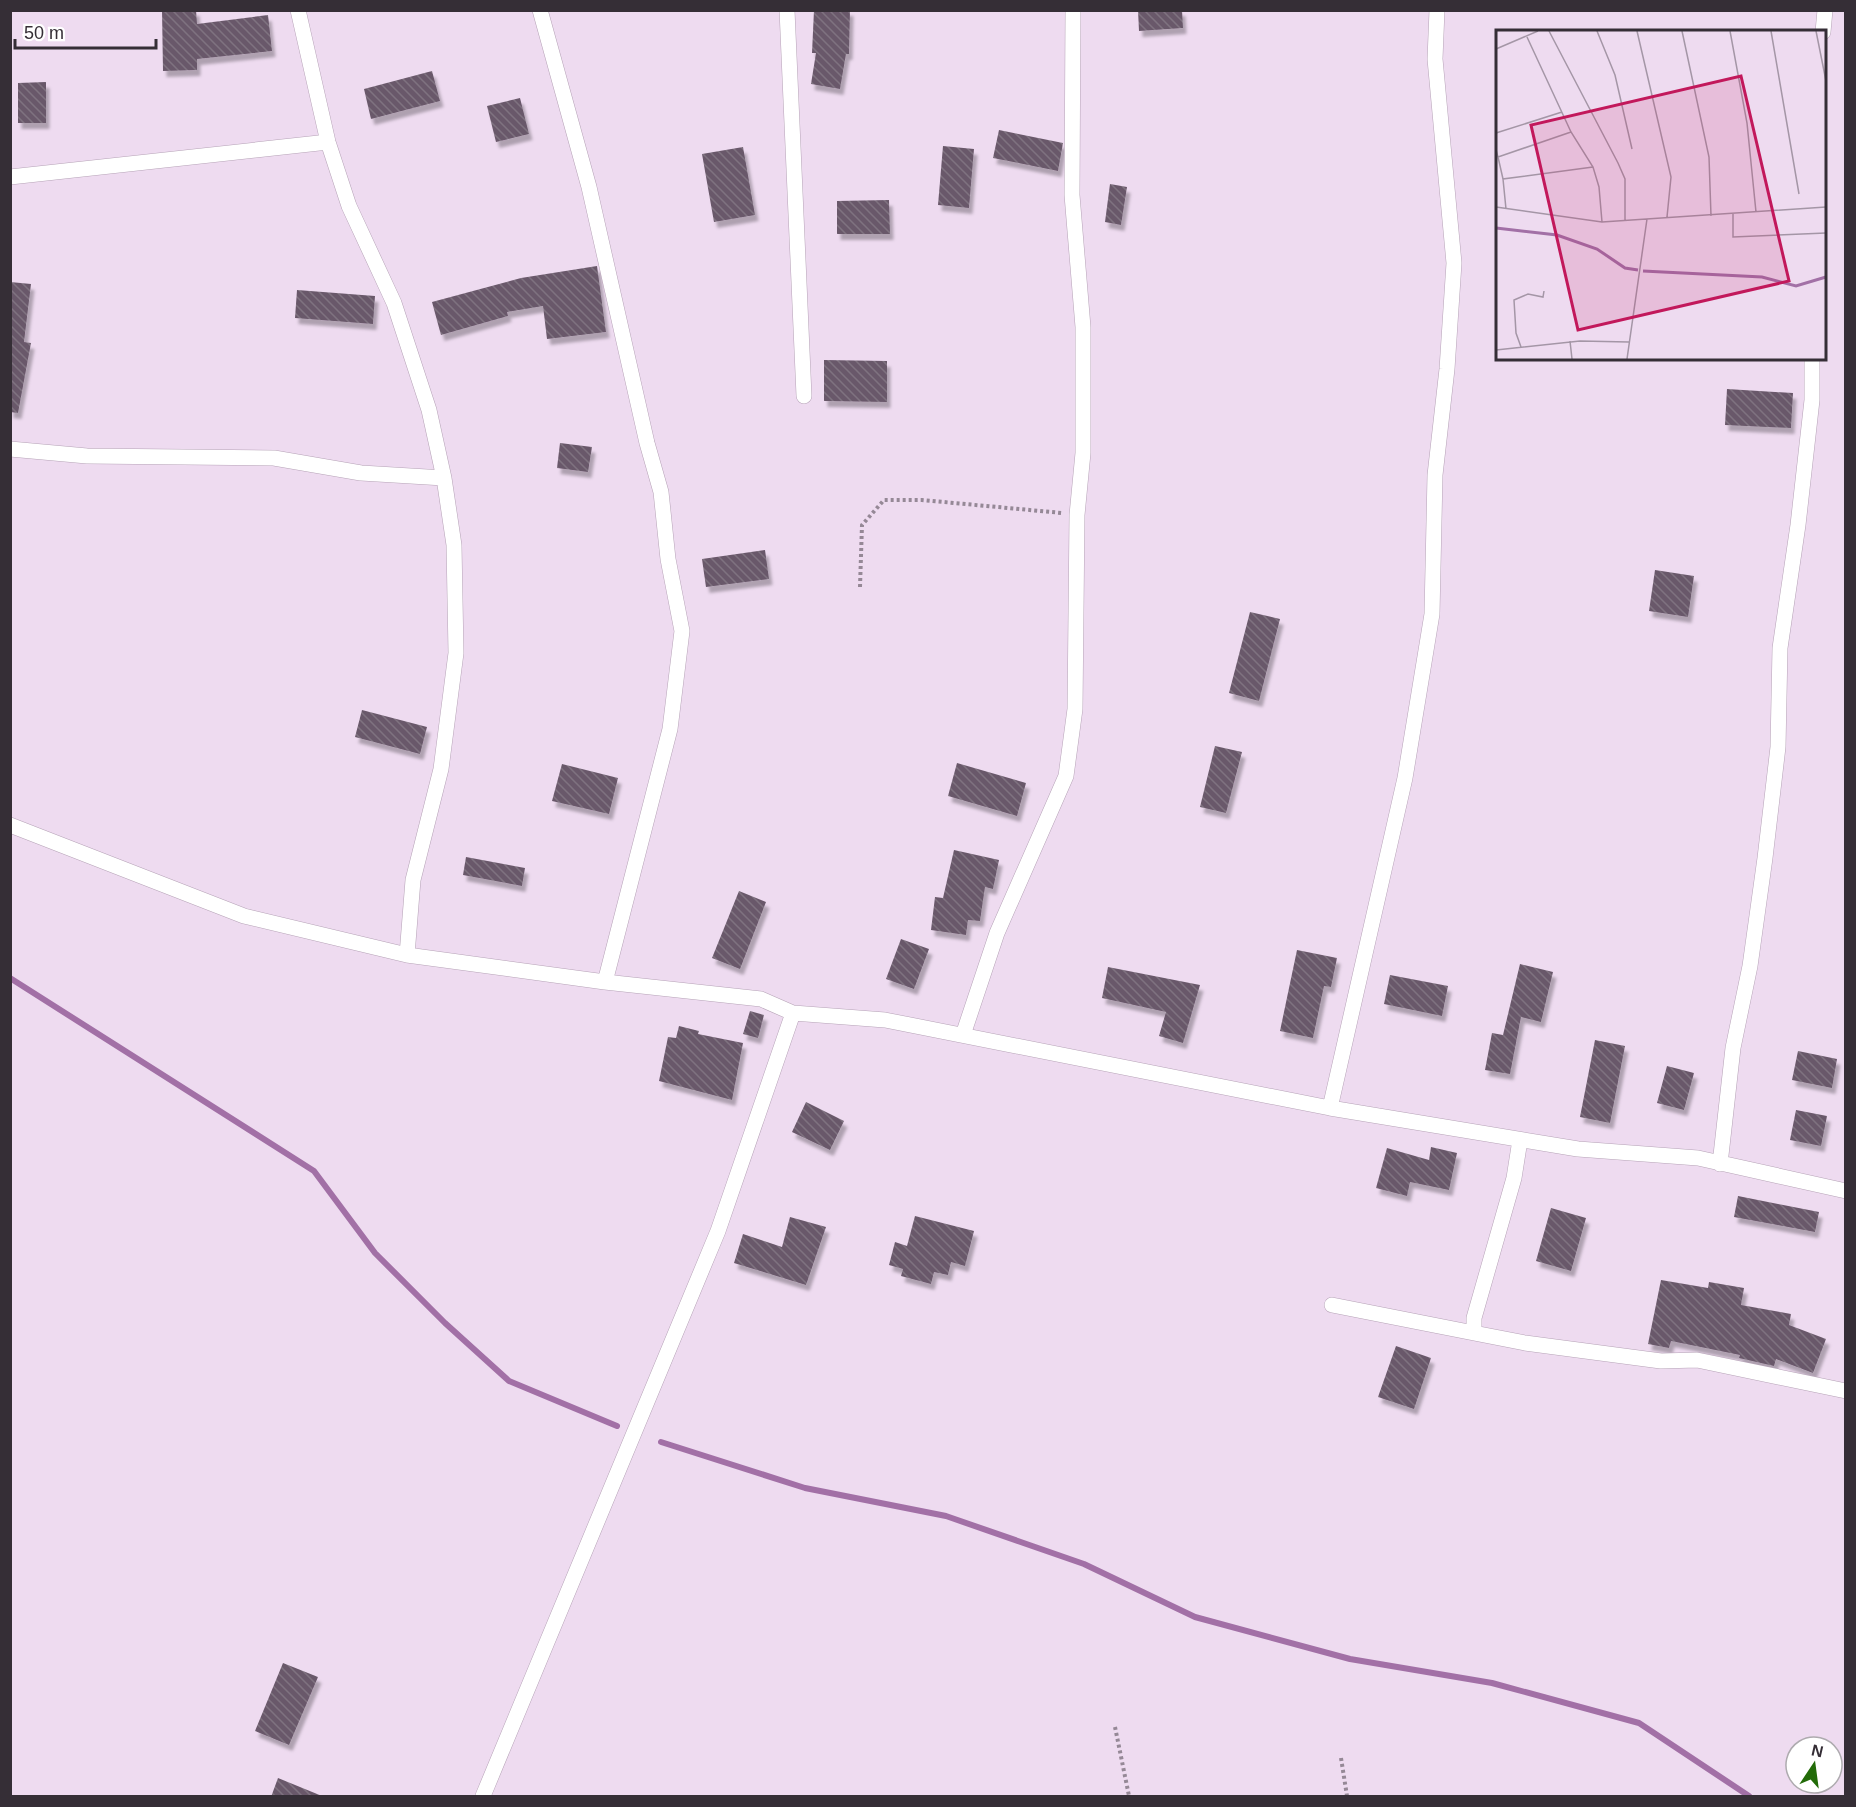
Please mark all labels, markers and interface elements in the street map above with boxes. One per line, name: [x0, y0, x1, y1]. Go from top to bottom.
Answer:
scale bar: [15, 12, 156, 50]
text: 50 m: [24, 23, 64, 43]
inset map: [1496, 30, 1826, 360]
north arrow: [1784, 1735, 1844, 1795]
text: N: [1810, 1741, 1825, 1760]

